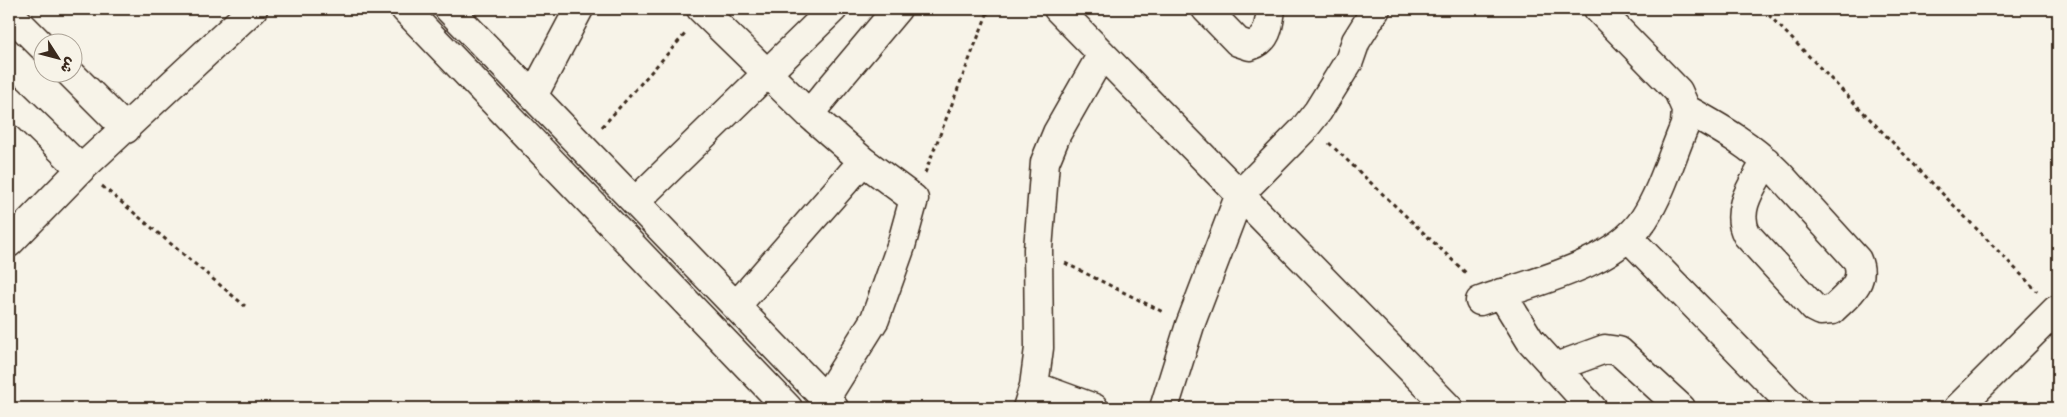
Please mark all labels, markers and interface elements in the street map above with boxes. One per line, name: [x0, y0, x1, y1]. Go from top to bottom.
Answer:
north arrow: [32, 32, 82, 82]
text: ش: [57, 54, 80, 77]

